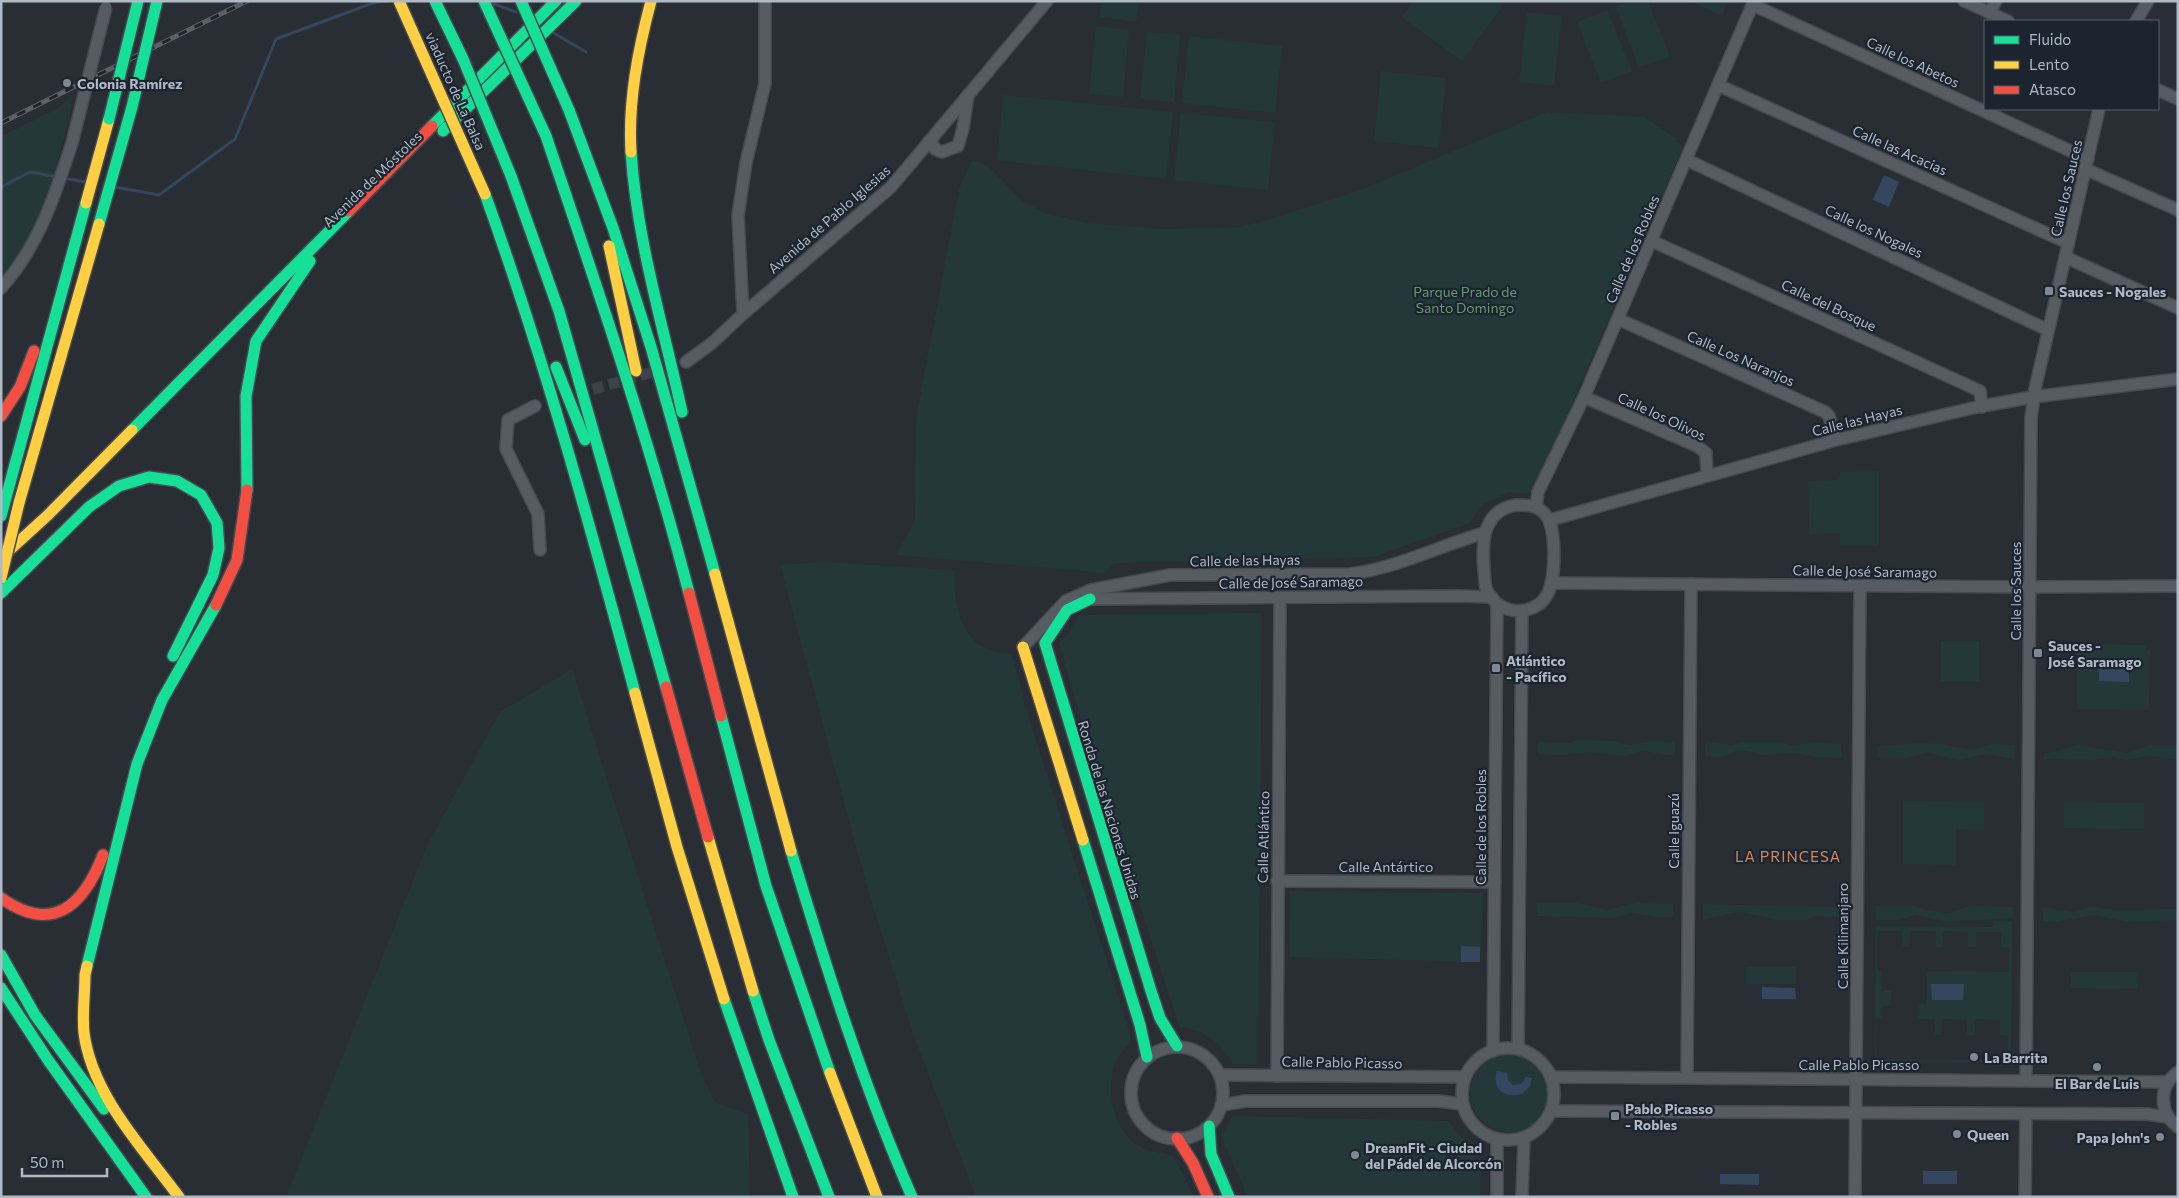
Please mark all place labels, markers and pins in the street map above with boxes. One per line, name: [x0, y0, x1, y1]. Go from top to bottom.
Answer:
place label: Colonia Ramírez: [77, 75, 182, 92]
marker: Colonia Ramírez: [61, 77, 73, 89]
place label: Sauces - Nogales: [2059, 283, 2167, 300]
marker: Sauces - Nogales: [2043, 285, 2055, 297]
place label: Sauces - José Saramago: [2048, 637, 2142, 670]
marker: Sauces - José Saramago: [2032, 647, 2044, 659]
place label: Atlántico - Pacífico: [1506, 652, 1567, 685]
marker: Atlántico - Pacífico: [1490, 662, 1502, 674]
place label: La Barrita: [1984, 1049, 2048, 1066]
marker: La Barrita: [1968, 1051, 1980, 1063]
marker: El Bar de Luis: [2091, 1061, 2103, 1073]
place label: El Bar de Luis: [2055, 1075, 2140, 1092]
place label: Pablo Picasso - Robles: [1625, 1100, 1713, 1133]
marker: Pablo Picasso - Robles: [1609, 1110, 1621, 1122]
place label: Queen: [1967, 1126, 2009, 1143]
marker: Queen: [1951, 1128, 1963, 1140]
place label: Papa John's: [2076, 1129, 2150, 1146]
marker: Papa John's: [2154, 1131, 2166, 1143]
place label: DreamFit - Ciudad del Pádel de Alcorcón: [1365, 1139, 1502, 1172]
marker: DreamFit - Ciudad del Pádel de Alcorcón: [1349, 1149, 1361, 1161]

